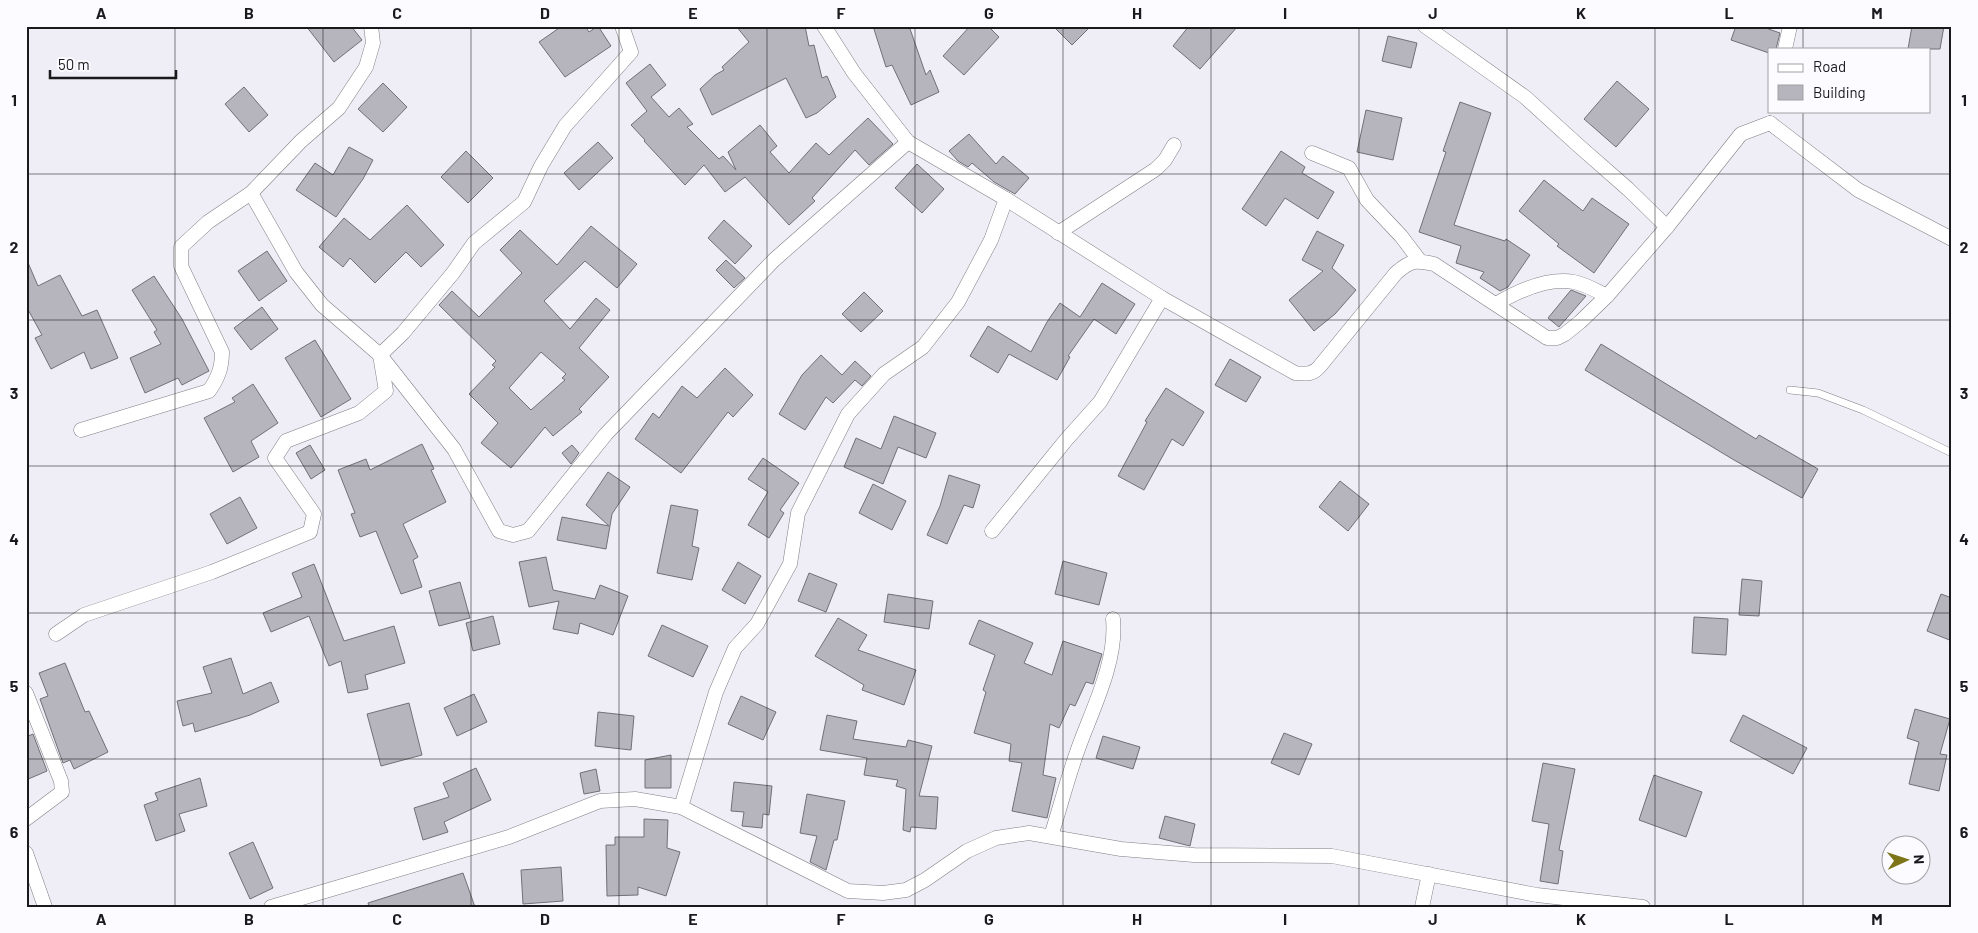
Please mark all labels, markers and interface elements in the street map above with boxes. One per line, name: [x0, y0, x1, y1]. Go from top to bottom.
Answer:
text: A: [96, 3, 107, 22]
text: B: [244, 3, 254, 22]
text: C: [392, 3, 402, 22]
text: D: [540, 3, 550, 22]
text: E: [688, 3, 698, 22]
text: F: [837, 3, 846, 22]
text: G: [984, 3, 994, 22]
text: H: [1132, 3, 1142, 22]
text: I: [1283, 3, 1287, 22]
text: J: [1428, 3, 1438, 22]
text: K: [1576, 3, 1586, 22]
text: L: [1724, 3, 1734, 22]
text: M: [1871, 3, 1883, 22]
scale bar: [50, 48, 176, 80]
legend: [1768, 48, 1930, 112]
text: 50 m: [58, 55, 90, 73]
text: Road: [1813, 57, 1846, 75]
text: Building: [1813, 83, 1866, 101]
text: 1: [11, 90, 17, 109]
text: 1: [1961, 90, 1967, 109]
text: 2: [10, 237, 19, 256]
text: 2: [1960, 237, 1969, 256]
text: 3: [10, 383, 18, 402]
text: 3: [1960, 383, 1968, 402]
text: 4: [9, 529, 19, 548]
text: 4: [1959, 529, 1969, 548]
text: 5: [10, 676, 19, 695]
text: 5: [1960, 676, 1969, 695]
text: 6: [10, 822, 19, 841]
text: 6: [1960, 822, 1969, 841]
north arrow: [1880, 836, 1930, 886]
text: N: [1911, 854, 1928, 864]
text: A: [96, 909, 107, 928]
text: B: [244, 909, 254, 928]
text: C: [392, 909, 402, 928]
text: D: [540, 909, 550, 928]
text: E: [688, 909, 698, 928]
text: F: [837, 909, 846, 928]
text: G: [984, 909, 994, 928]
text: H: [1132, 909, 1142, 928]
text: I: [1283, 909, 1287, 928]
text: J: [1428, 909, 1438, 928]
text: K: [1576, 909, 1586, 928]
text: L: [1724, 909, 1734, 928]
text: M: [1871, 909, 1883, 928]

